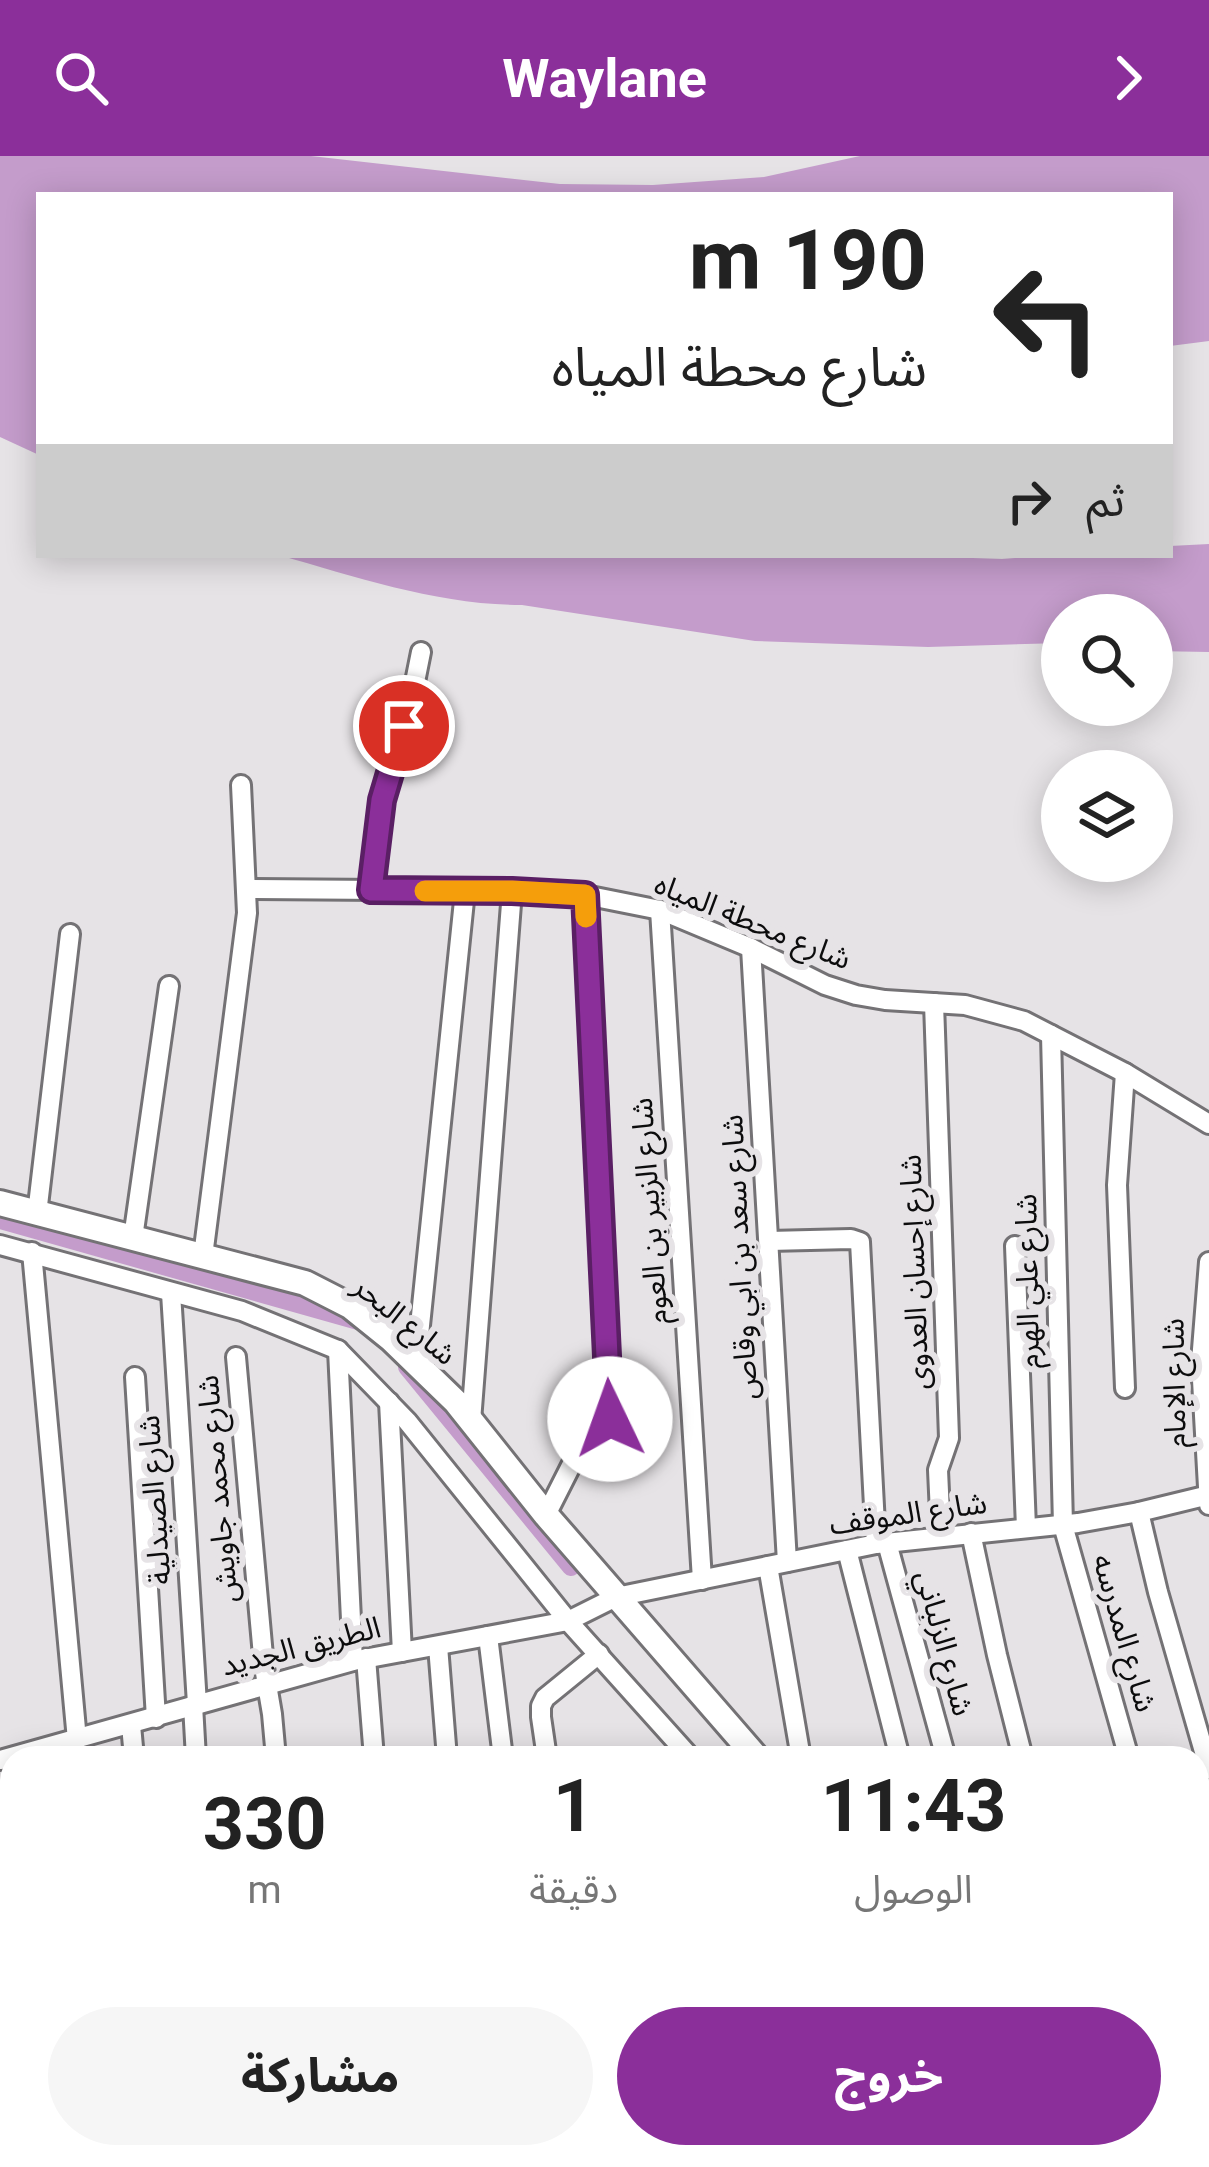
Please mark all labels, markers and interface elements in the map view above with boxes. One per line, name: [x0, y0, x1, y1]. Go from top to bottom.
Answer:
icon: search: [48, 45, 114, 111]
icon: forward: [1095, 45, 1161, 111]
text: Waylane: [502, 47, 707, 110]
text: 190 m: [689, 211, 927, 310]
icon: left: [969, 240, 1125, 396]
text: شارع محطة المياه: [552, 336, 927, 399]
icon: right: [996, 468, 1062, 534]
text: ثم: [1086, 474, 1125, 527]
map controls: [1041, 594, 1173, 882]
button: search: [1041, 594, 1173, 726]
pin: [353, 675, 455, 777]
icon: arrive: [371, 693, 437, 759]
button: layers: [1041, 750, 1173, 882]
street label: شارع محطة المياه: [648, 866, 856, 981]
street label: شارع الزبير بن العوم: [624, 1096, 679, 1325]
street label: شارع سعد بن ابي وقاص: [714, 1113, 770, 1400]
street label: شارع إحسان العدوى: [892, 1153, 941, 1390]
street label: شارع علي الهرم: [1008, 1193, 1052, 1369]
street label: شارع البحر: [343, 1267, 463, 1376]
street label: شارع الإمام: [1155, 1318, 1198, 1448]
position arrow: [547, 1356, 673, 1482]
street label: شارع محمد جاويش: [190, 1373, 249, 1604]
street label: شارع الصيدلية: [131, 1414, 182, 1586]
street label: شارع الموقف: [827, 1485, 990, 1546]
street label: شارع المدرسه: [1081, 1550, 1164, 1717]
street label: شارع الزلباني: [903, 1567, 981, 1721]
street label: الطريق الجديد: [218, 1609, 384, 1684]
text: 1: [553, 1764, 594, 1849]
text: 11:43: [821, 1764, 1006, 1849]
text: 330: [203, 1782, 327, 1867]
text: m: [248, 1867, 282, 1913]
text: دقيقة: [529, 1867, 618, 1913]
text: الوصول: [854, 1867, 973, 1913]
button: مشاركة: [48, 2007, 593, 2145]
button: خروج: [617, 2007, 1161, 2145]

